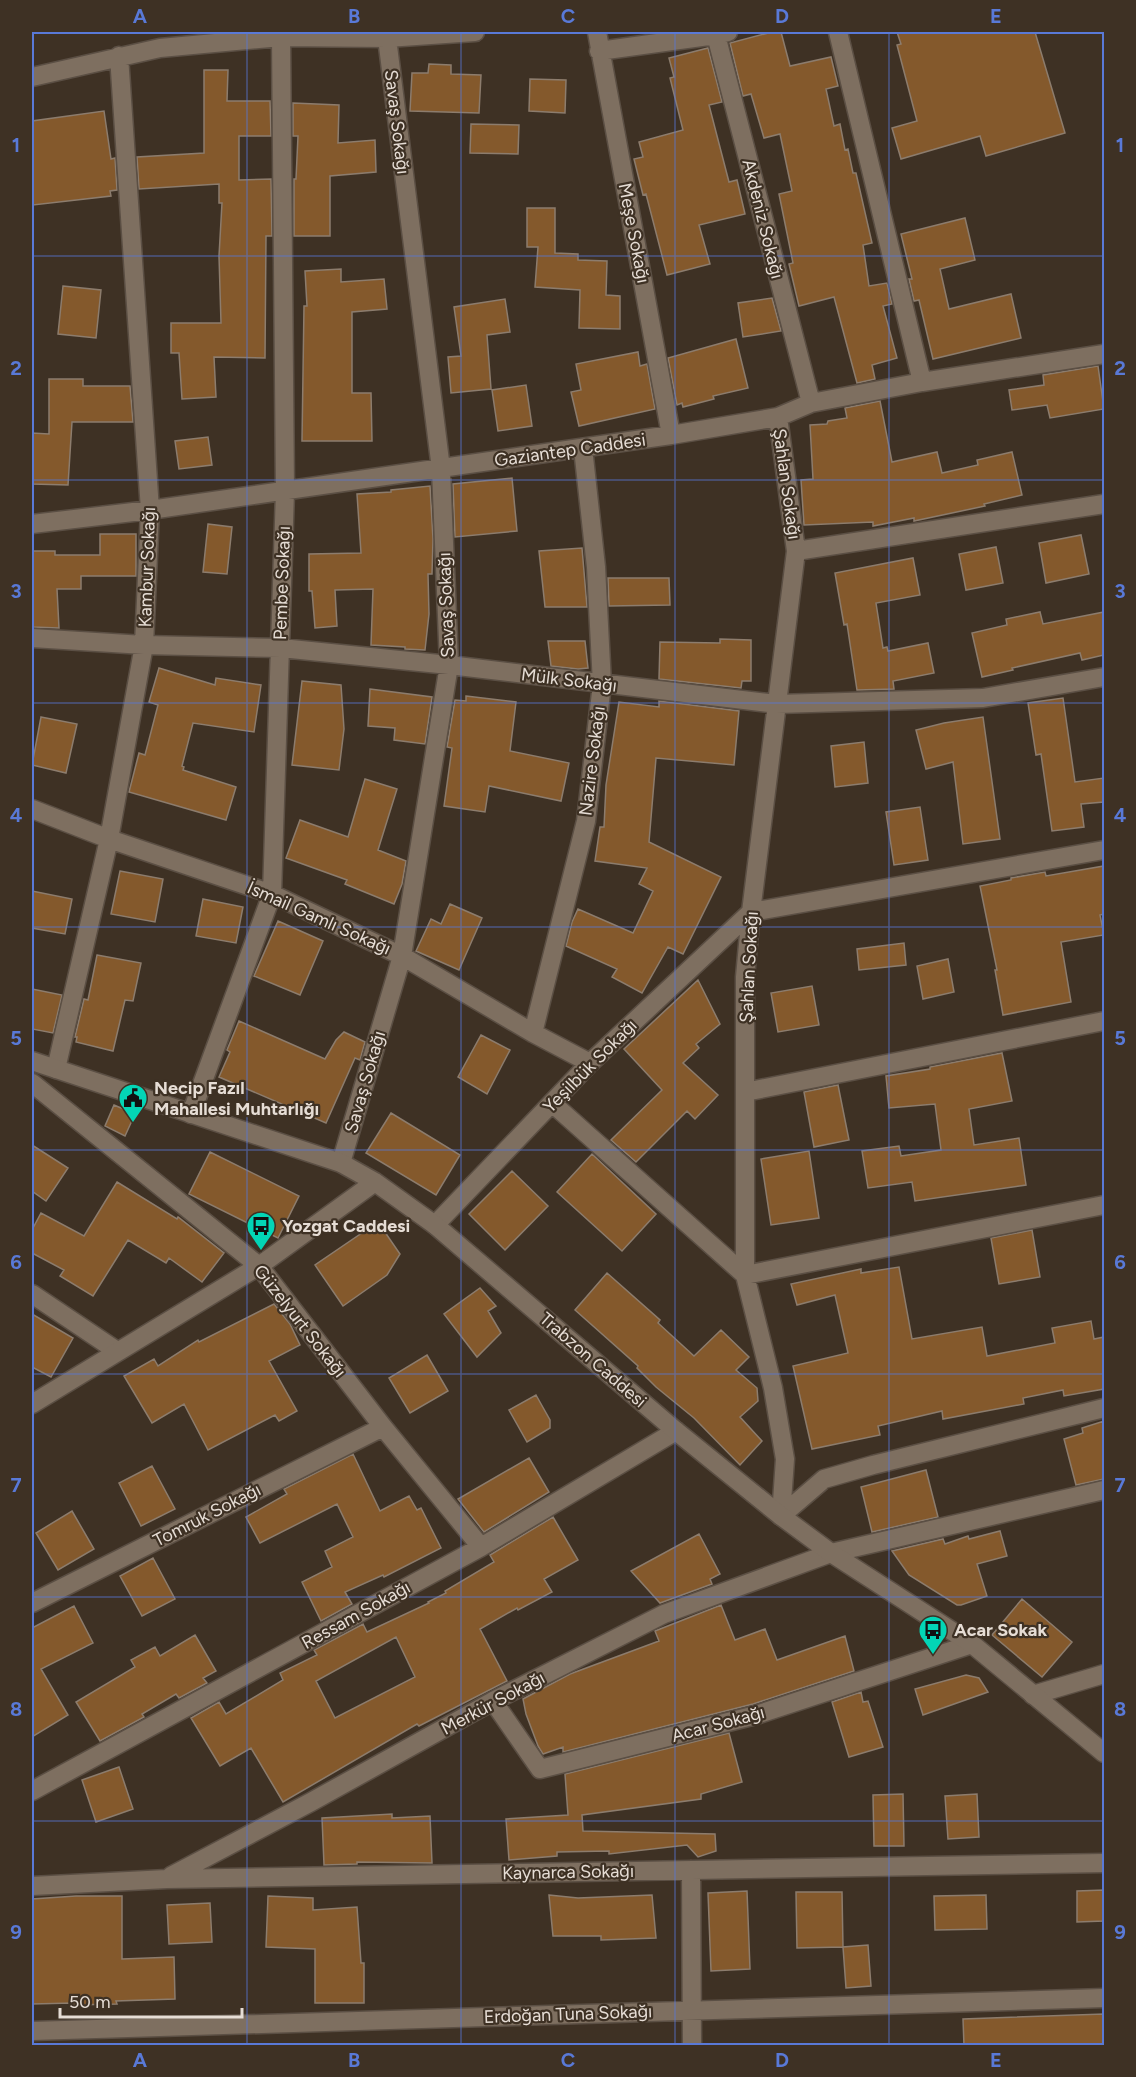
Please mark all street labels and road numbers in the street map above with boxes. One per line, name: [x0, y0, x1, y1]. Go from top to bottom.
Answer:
street label: Savaş Sokağı: [380, 68, 414, 176]
street label: Akdeniz Sokağı: [738, 157, 788, 281]
street label: Meşe Sokağı: [613, 181, 655, 285]
street label: Şahlan Sokağı: [768, 427, 806, 541]
street label: Gaziantep Caddesi: [493, 429, 647, 471]
street label: Kambur Sokağı: [134, 506, 160, 628]
street label: Pembe Sokağı: [269, 526, 295, 640]
street label: Savaş Sokağı: [433, 552, 459, 658]
street label: Mülk Sokağı: [520, 663, 618, 697]
street label: Nazire Sokağı: [574, 705, 610, 817]
street label: İsmail Gamlı Sokağı: [244, 876, 394, 960]
street label: Şahlan Sokağı: [735, 911, 763, 1023]
street label: Yeşilbük Sokağı: [538, 1014, 642, 1118]
street label: Savaş Sokağı: [340, 1028, 390, 1136]
street label: Güzelyurt Sokağı: [249, 1260, 351, 1382]
street label: Trabzon Caddesi: [535, 1308, 651, 1412]
street label: Tomruk Sokağı: [150, 1478, 264, 1552]
street label: Ressam Sokağı: [298, 1576, 414, 1654]
street label: Merkür Sokağı: [437, 1666, 549, 1740]
street label: Acar Sokağı: [669, 1701, 767, 1747]
street label: Kaynarca Sokağı: [502, 1860, 634, 1884]
street label: Erdoğan Tuna Sokağı: [483, 2000, 653, 2028]

